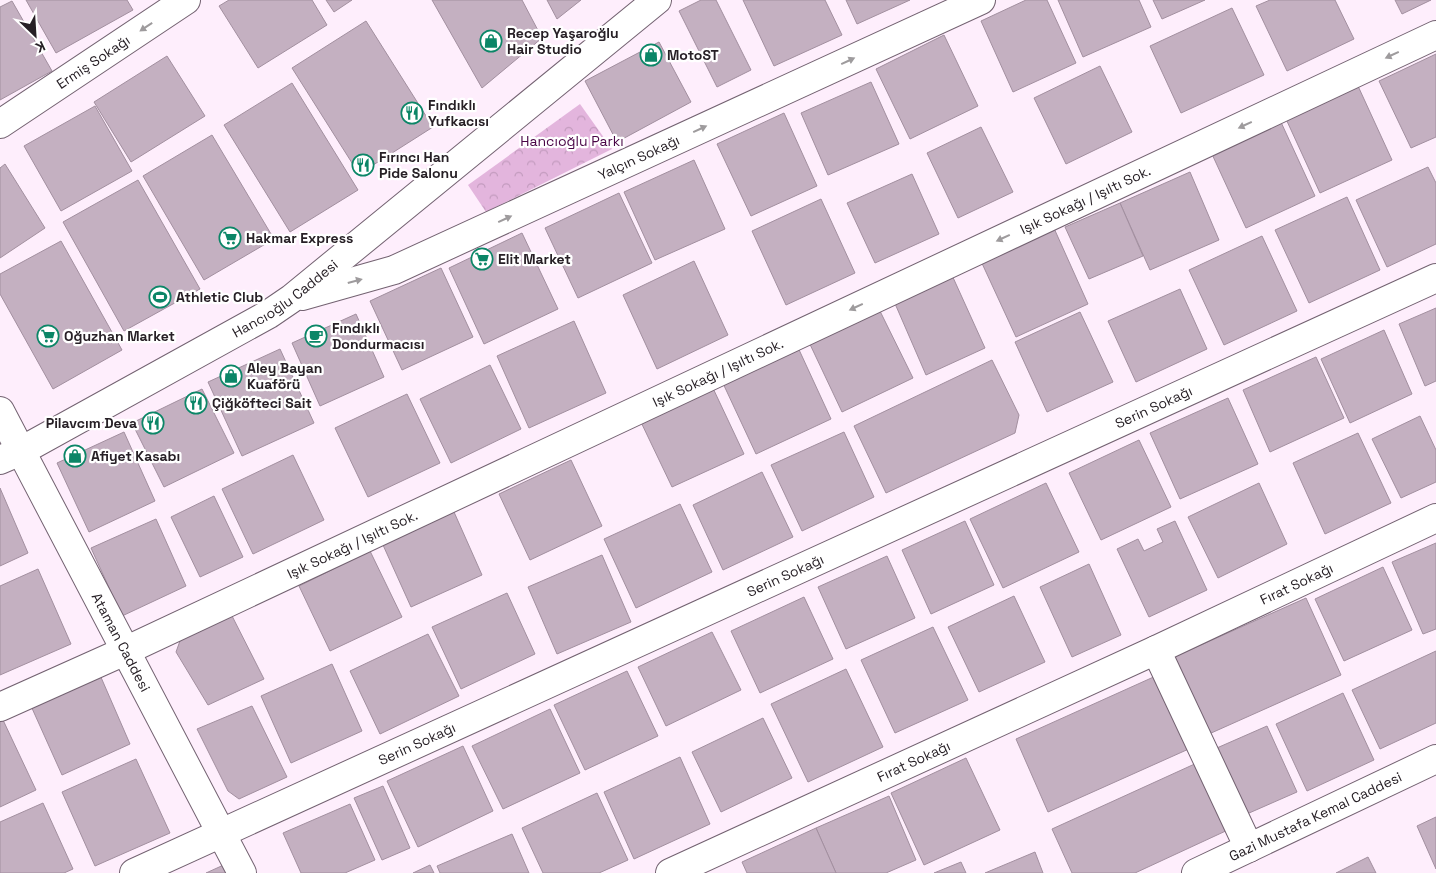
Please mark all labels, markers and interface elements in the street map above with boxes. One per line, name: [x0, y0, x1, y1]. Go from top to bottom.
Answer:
north arrow: [10, 10, 60, 60]
one-way arrow: [139, 22, 152, 32]
place label: Recep Yaşaroğlu Hair Studio: [507, 24, 619, 58]
shop icon: Recep Yaşaroğlu Hair Studio: [479, 29, 503, 53]
street label: Ermiş Sokağı: [53, 31, 133, 93]
text: K: [33, 37, 48, 57]
shop icon: MotoST: [639, 43, 663, 67]
place label: MotoST: [667, 46, 719, 64]
one-way arrow: [1385, 52, 1399, 60]
one-way arrow: [841, 57, 855, 65]
place label: Fındıklı Yufkacısı: [428, 96, 489, 130]
restaurant icon: Fındıklı Yufkacısı: [400, 101, 424, 125]
one-way arrow: [1238, 121, 1252, 129]
one-way arrow: [693, 125, 707, 133]
street label: Yalçın Sokağı: [595, 131, 682, 184]
park label: Hancıoğlu Parkı: [520, 132, 624, 150]
place label: Fırıncı Han Pide Salonu: [379, 148, 458, 182]
restaurant icon: Fırıncı Han Pide Salonu: [351, 153, 375, 177]
street label: Işık Sokağı / Işıltı Sok.: [1017, 161, 1154, 238]
one-way arrow: [498, 215, 512, 223]
supermarket icon: Hakmar Express: [218, 226, 242, 250]
place label: Hakmar Express: [246, 229, 353, 247]
one-way arrow: [996, 235, 1010, 243]
supermarket icon: Elit Market: [470, 247, 494, 271]
place label: Elit Market: [498, 250, 571, 268]
street label: Hancıoğlu Caddesi: [229, 256, 341, 342]
one-way arrow: [347, 277, 362, 285]
sports icon: Athletic Club: [148, 285, 172, 309]
place label: Athletic Club: [176, 288, 263, 306]
one-way arrow: [849, 304, 863, 312]
place label: Fındıklı Dondurmacısı: [332, 319, 425, 353]
supermarket icon: Oğuzhan Market: [36, 324, 60, 348]
cafe icon: Fındıklı Dondurmacısı: [304, 324, 328, 348]
place label: Oğuzhan Market: [64, 327, 175, 345]
street label: Işık Sokağı / Işıltı Sok.: [650, 334, 786, 411]
place label: Aley Bayan Kuaförü: [247, 359, 322, 393]
shop icon: Aley Bayan Kuaförü: [219, 364, 243, 388]
street label: Serin Sokağı: [1112, 382, 1195, 432]
restaurant icon: Çiğköfteci Sait: [184, 391, 208, 415]
place label: Çiğköfteci Sait: [212, 394, 312, 412]
restaurant icon: Pilavcım Deva: [141, 411, 165, 435]
place label: Pilavcım Deva: [46, 414, 137, 432]
shop icon: Afiyet Kasabı: [63, 444, 87, 468]
place label: Afiyet Kasabı: [91, 447, 180, 465]
street label: Işık Sokağı / Işıltı Sok.: [284, 506, 420, 583]
street label: Serin Sokağı: [744, 550, 827, 601]
street label: Fırat Sokağı: [1257, 559, 1336, 609]
street label: Ataman Caddesi: [88, 590, 154, 695]
street label: Serin Sokağı: [375, 718, 458, 769]
street label: Fırat Sokağı: [874, 737, 953, 786]
street label: Gazi Mustafa Kemal Caddesi: [1226, 768, 1405, 865]

